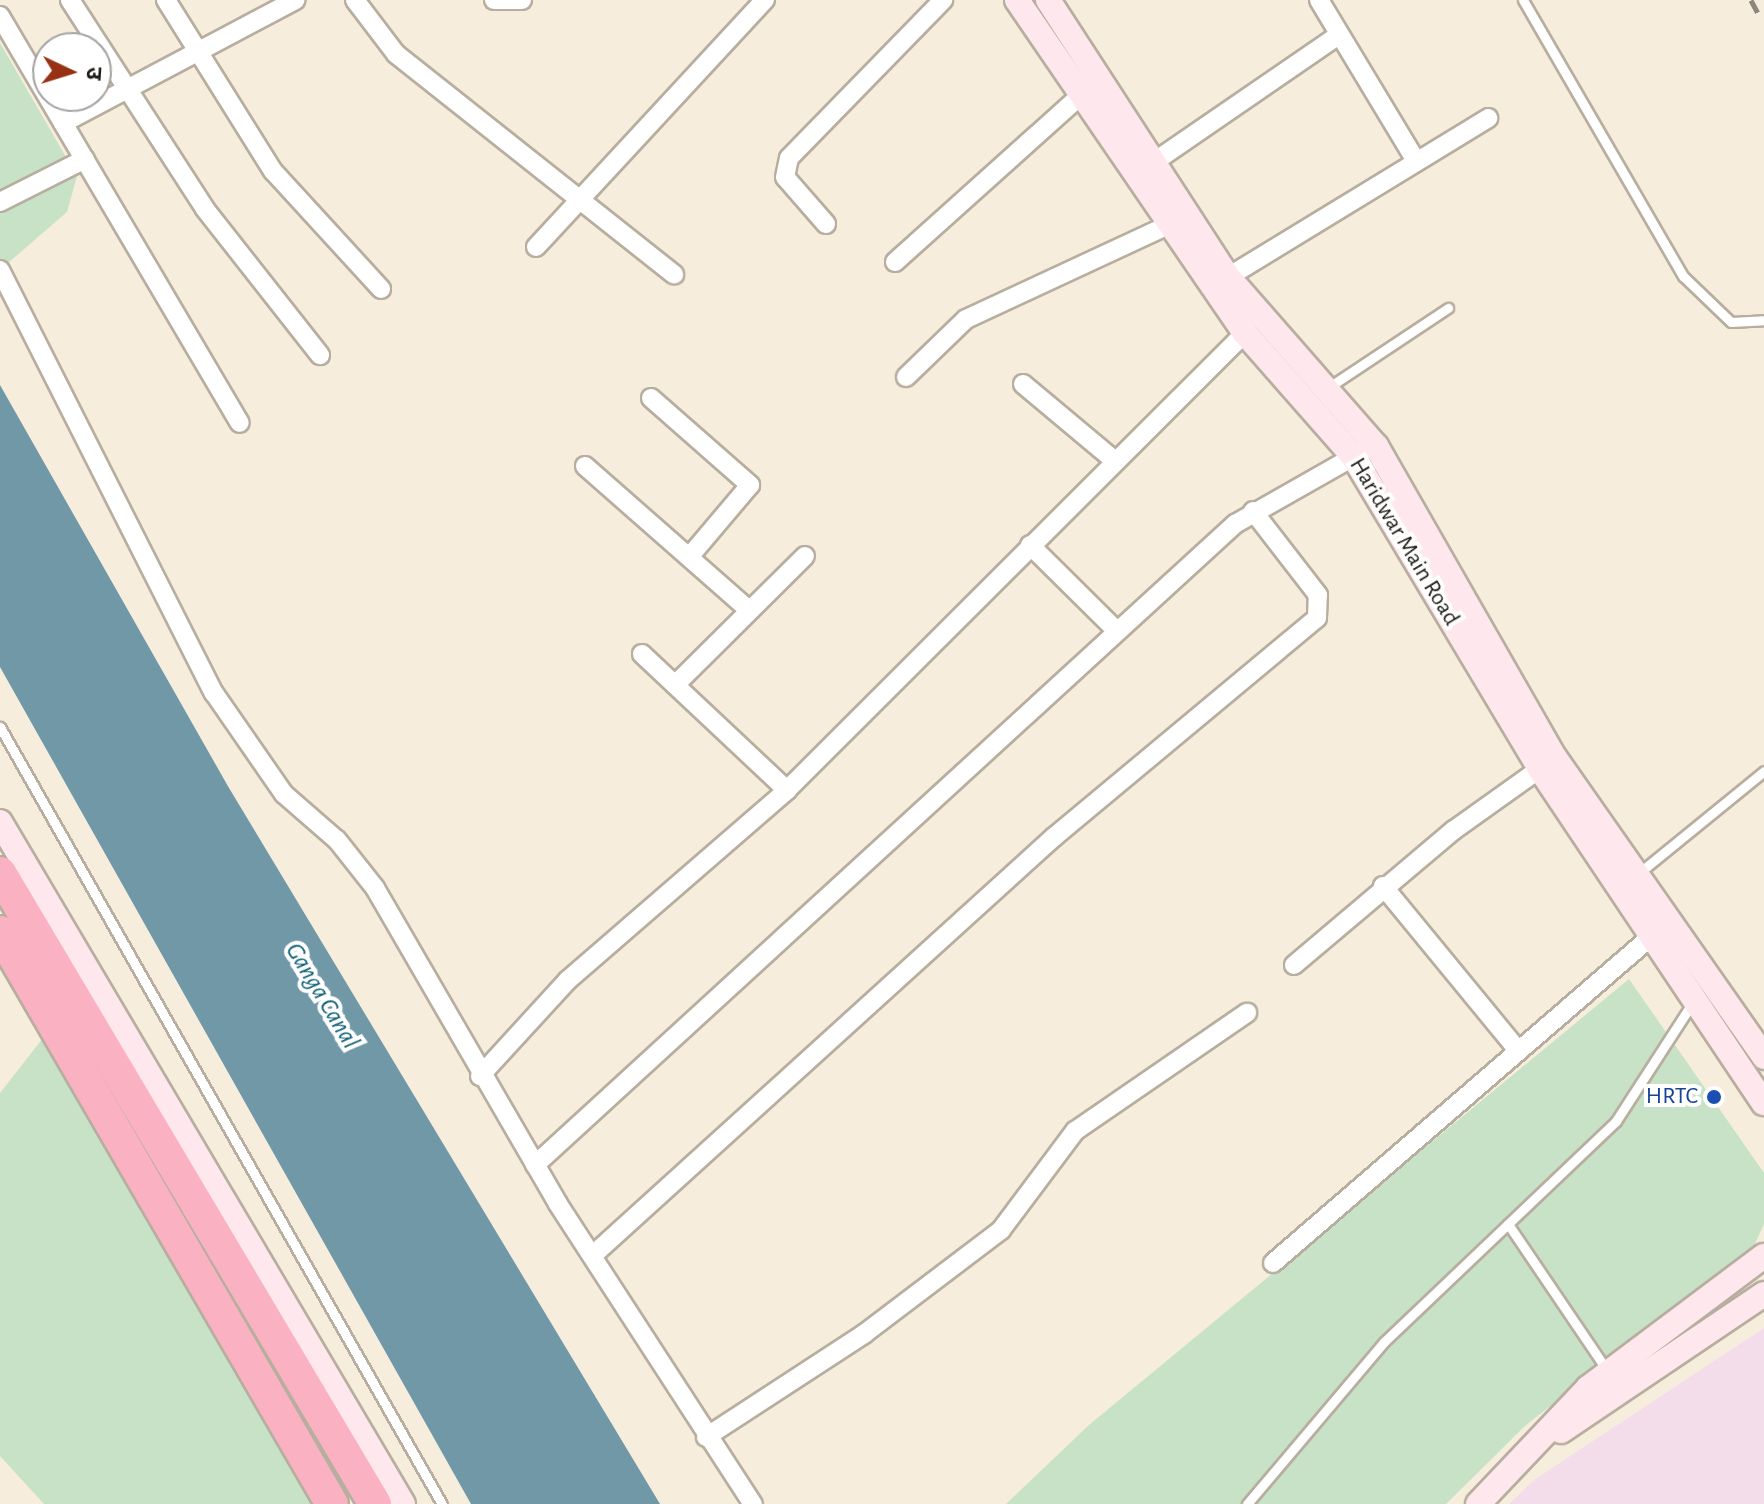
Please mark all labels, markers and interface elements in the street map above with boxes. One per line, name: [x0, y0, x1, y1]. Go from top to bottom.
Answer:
north arrow: [32, 32, 112, 112]
text: उ: [83, 66, 105, 81]
street label: Haridwar Main Road: [1343, 453, 1465, 631]
water label: Ganga Canal: [278, 937, 366, 1055]
place label: HRTC: [1646, 1083, 1698, 1111]
marker: HRTC: [1705, 1088, 1723, 1106]

